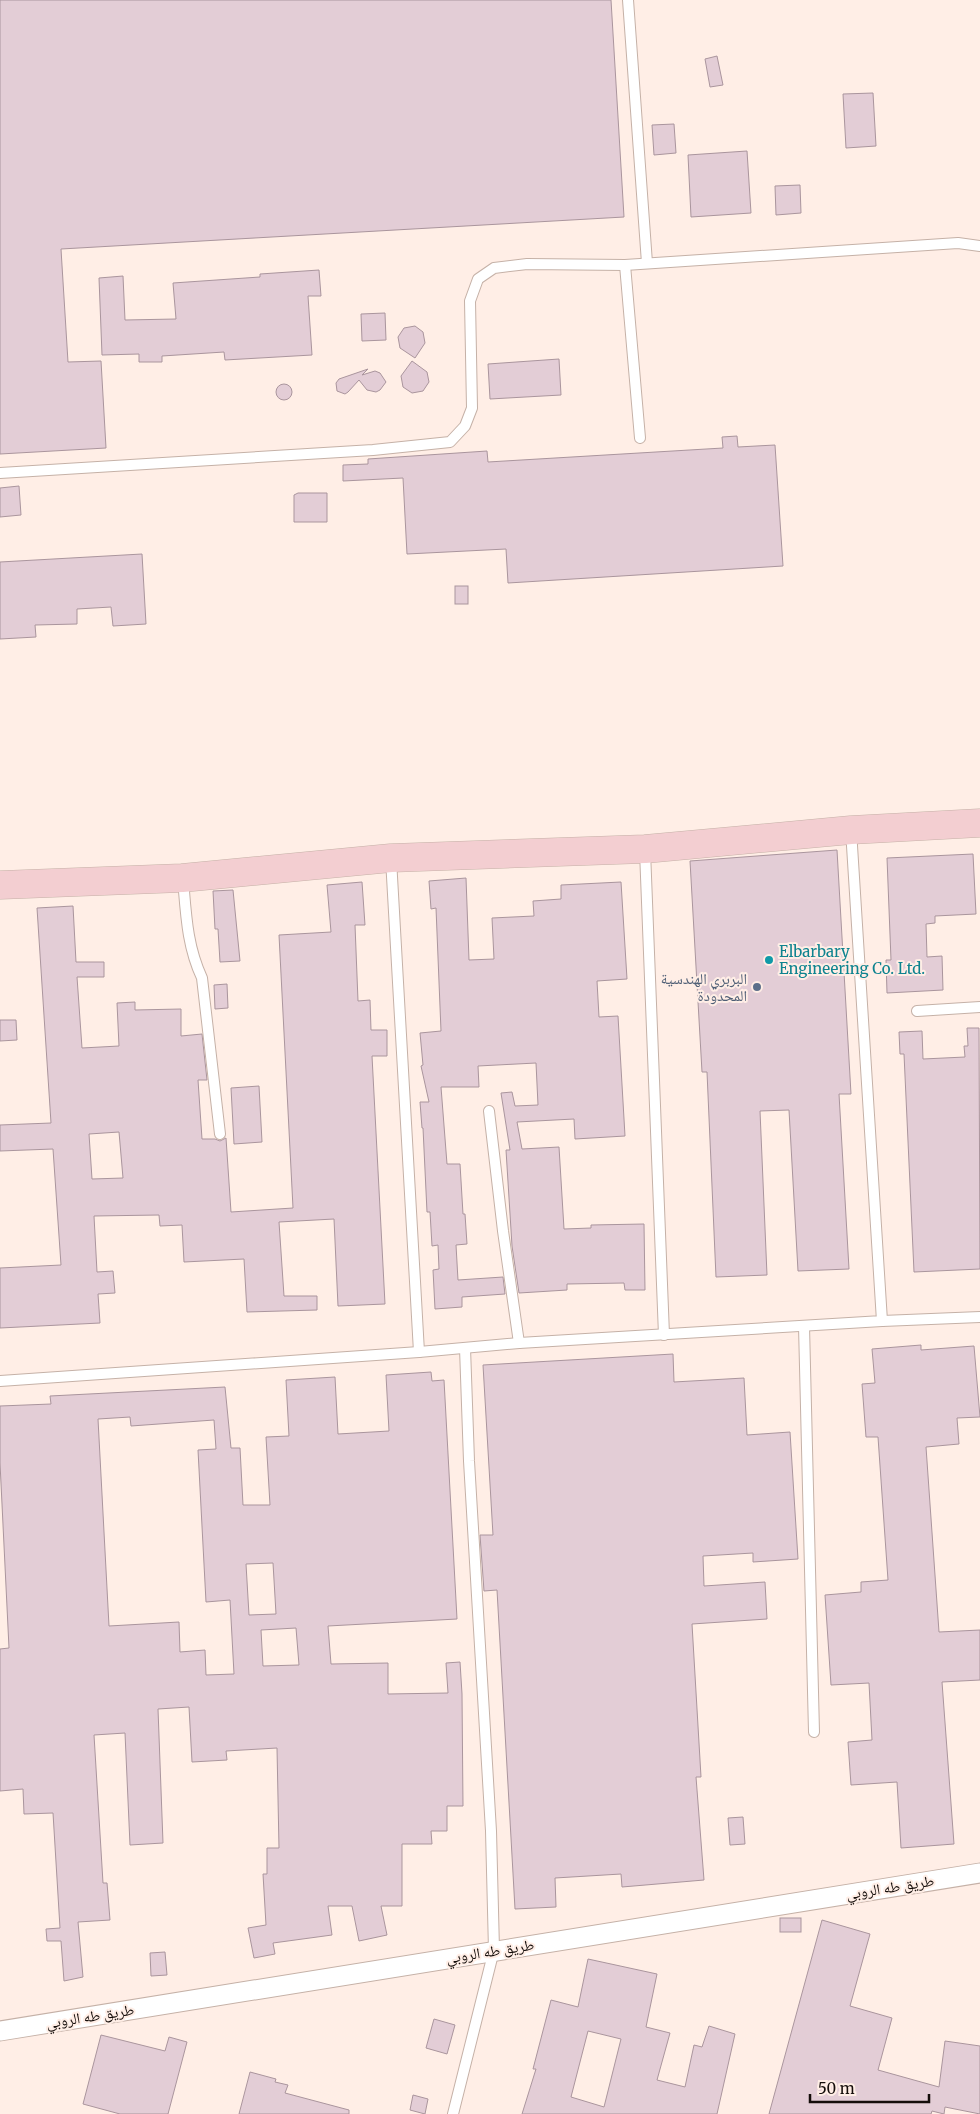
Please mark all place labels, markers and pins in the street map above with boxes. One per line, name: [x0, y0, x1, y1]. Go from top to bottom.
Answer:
place label: Elbarbary Engineering Co. Ltd.: [779, 942, 925, 978]
marker: Elbarbary Engineering Co. Ltd.: [763, 954, 775, 966]
place label: البربري الهندسية المحدودة: [661, 969, 747, 1005]
marker: البربري الهندسية المحدودة: [751, 981, 763, 993]

